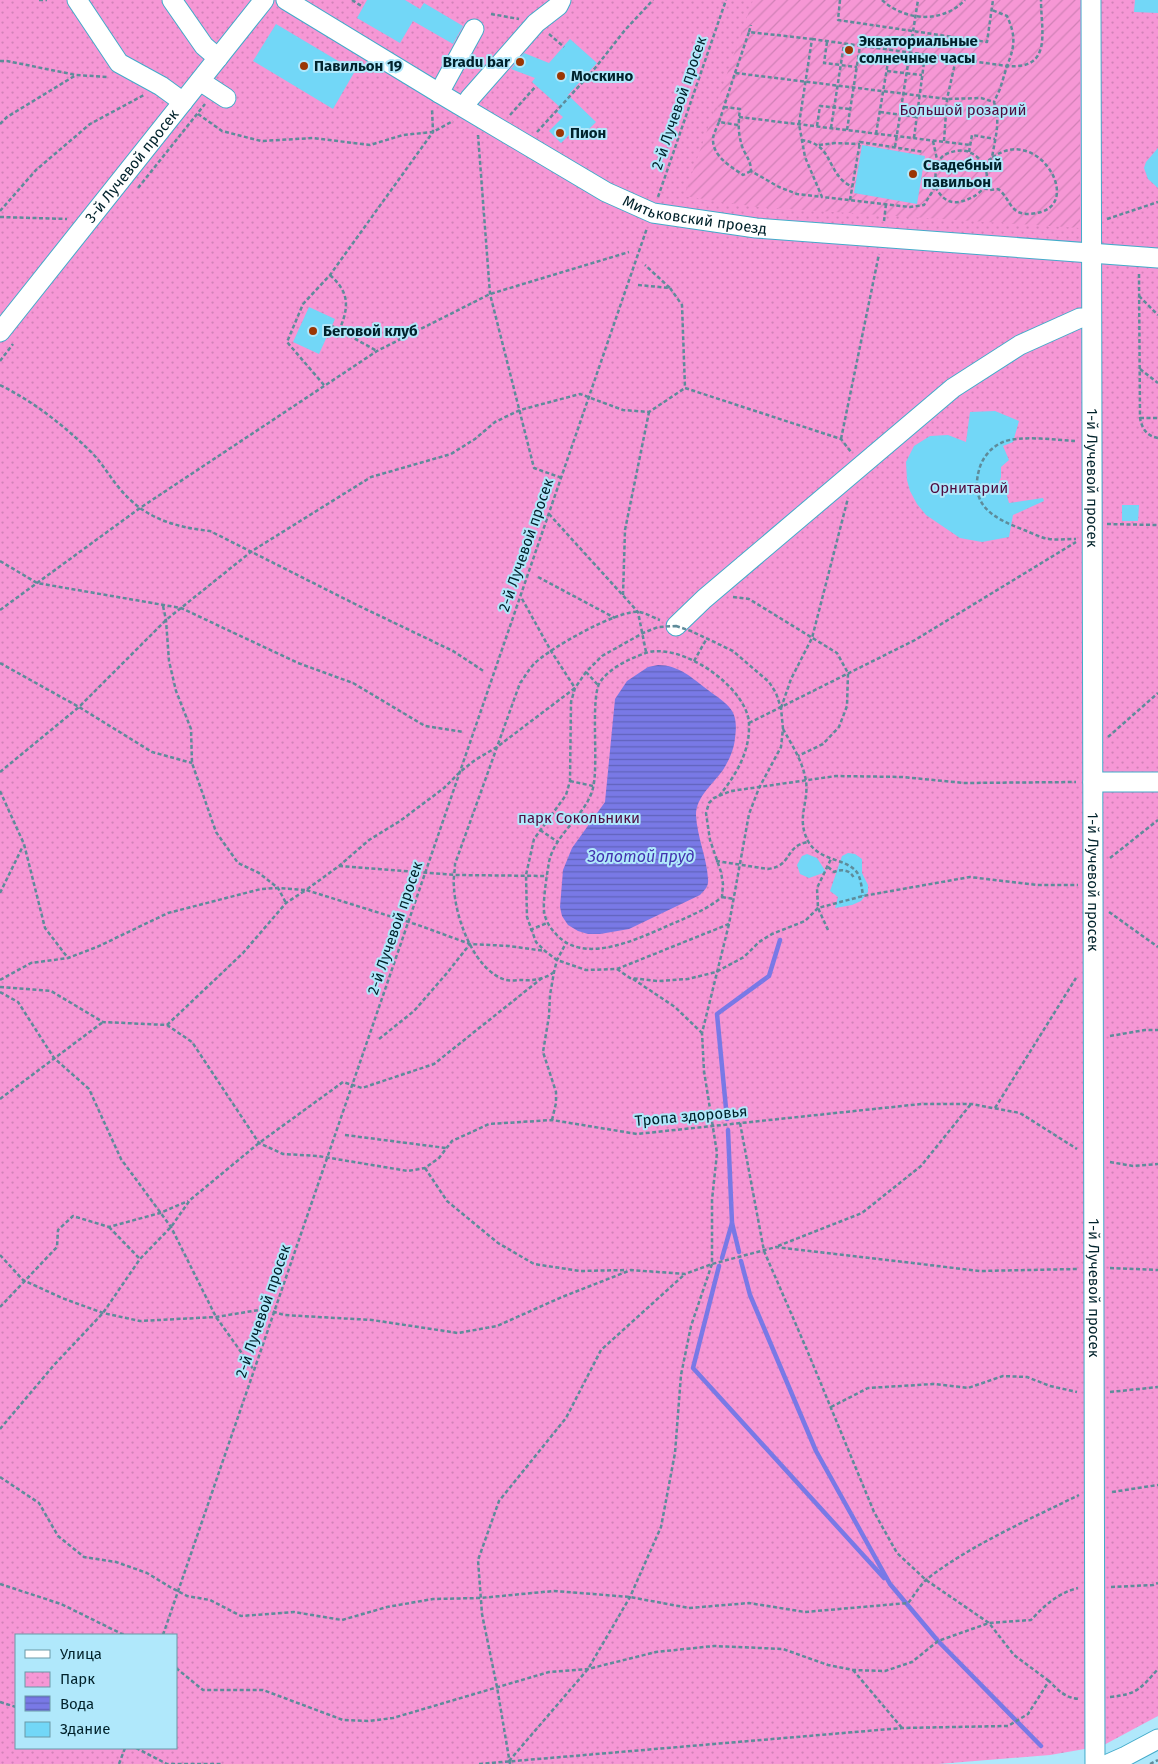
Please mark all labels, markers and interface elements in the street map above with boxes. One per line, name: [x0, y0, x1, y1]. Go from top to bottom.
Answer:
place label: Экваториальные солнечные часы: [859, 32, 978, 67]
street label: 2-й Лучевой просек: [648, 34, 710, 172]
marker: Экваториальные солнечные часы: [843, 44, 855, 56]
place label: Bradu bar: [443, 53, 511, 71]
marker: Bradu bar: [514, 56, 526, 68]
place label: Павильон 19: [314, 57, 402, 75]
marker: Павильон 19: [298, 60, 310, 72]
place label: Москино: [571, 67, 634, 85]
marker: Москино: [555, 70, 567, 82]
park label: Большой розарий: [899, 101, 1027, 119]
street label: 3-й Лучевой просек: [81, 106, 183, 226]
place label: Пион: [570, 124, 606, 142]
marker: Пион: [554, 127, 566, 139]
place label: Свадебный павильон: [923, 156, 1002, 191]
marker: Свадебный павильон: [907, 168, 919, 180]
street label: Митьковский проезд: [620, 192, 767, 238]
place label: Беговой клуб: [323, 322, 418, 340]
marker: Беговой клуб: [307, 325, 319, 337]
street label: 1-й Лучевой просек: [1083, 409, 1101, 548]
street label: 2-й Лучевой просек: [495, 476, 557, 614]
park label: Орнитарий: [930, 479, 1008, 497]
park label: парк Сокольники: [518, 809, 640, 827]
street label: 1-й Лучевой просек: [1084, 813, 1102, 952]
water label: Золотой пруд: [586, 847, 695, 866]
street label: 2-й Лучевой просек: [364, 859, 426, 997]
street label: Тропа здоровья: [634, 1102, 748, 1130]
street label: 1-й Лучевой просек: [1085, 1219, 1103, 1358]
street label: 2-й Лучевой просек: [232, 1242, 294, 1380]
legend: [15, 1634, 178, 1749]
text: Улица: [60, 1645, 102, 1663]
text: Парк: [60, 1670, 95, 1688]
text: Вода: [60, 1695, 94, 1713]
text: Здание: [60, 1720, 110, 1738]

